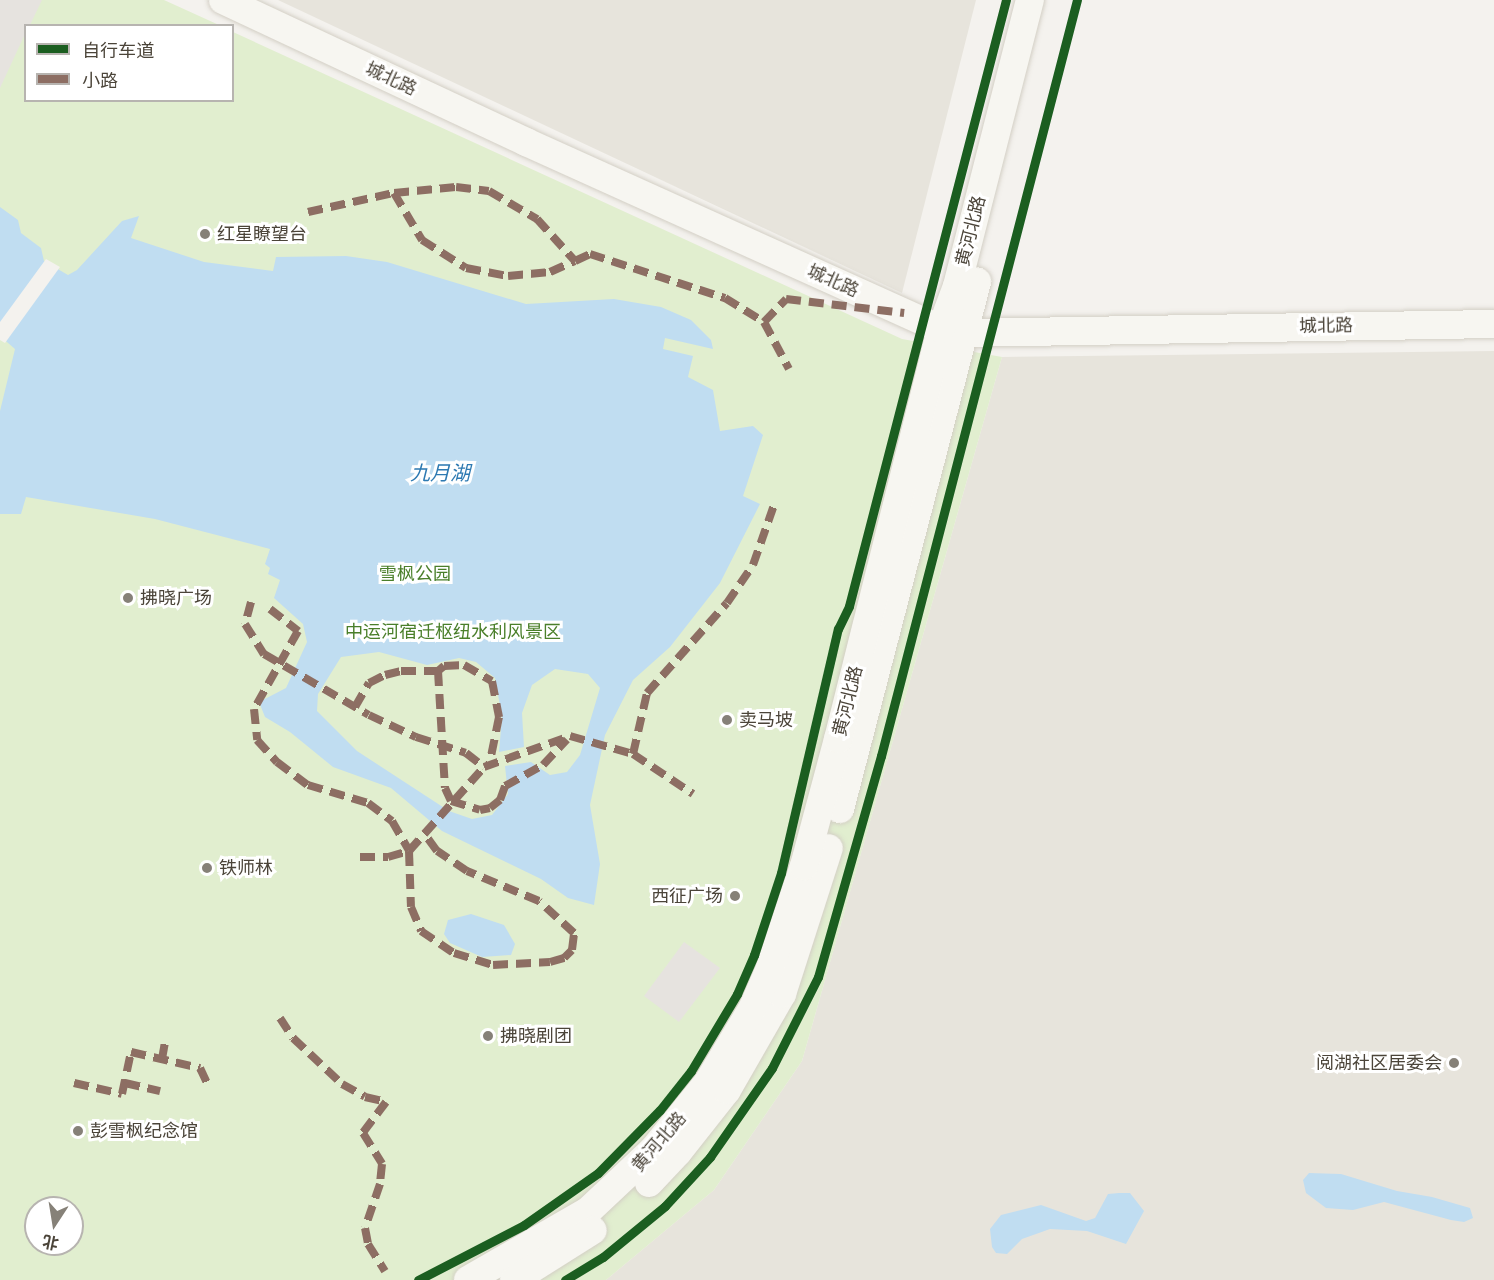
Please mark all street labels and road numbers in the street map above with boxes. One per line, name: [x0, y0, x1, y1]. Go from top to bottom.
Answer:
street label: 城北路: [362, 58, 420, 100]
street label: 黄河北路: [952, 193, 990, 269]
street label: 城北路: [804, 260, 862, 302]
street label: 城北路: [1299, 315, 1353, 337]
street label: 黄河北路: [829, 663, 867, 739]
street label: 黄河北路: [627, 1108, 691, 1176]

